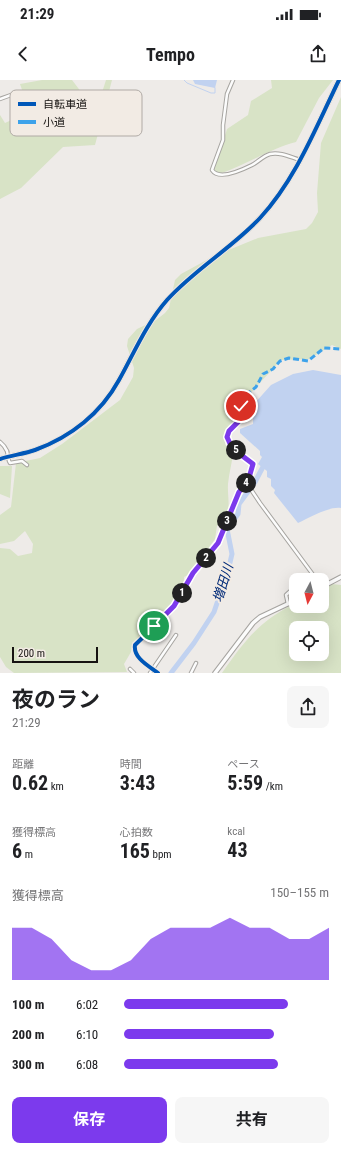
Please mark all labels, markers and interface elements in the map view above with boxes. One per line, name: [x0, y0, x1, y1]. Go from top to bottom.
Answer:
text: 21:29: [20, 5, 54, 23]
icon: back: [12, 43, 34, 65]
icon: share: [307, 43, 329, 65]
text: Tempo: [146, 44, 195, 65]
legend: [10, 90, 142, 136]
text: 自転車道: [43, 98, 87, 111]
text: 小道: [43, 116, 65, 129]
pin: [224, 389, 258, 423]
icon: check: [230, 395, 252, 417]
pin: 5: [226, 440, 246, 460]
text: 5: [233, 443, 239, 456]
pin: 4: [236, 473, 256, 493]
text: 4: [243, 476, 249, 489]
pin: 3: [217, 511, 237, 531]
text: 3: [224, 514, 230, 527]
pin: 2: [196, 548, 216, 568]
text: 2: [203, 551, 209, 564]
water label: 増田川: [210, 560, 236, 604]
north arrow: [289, 573, 329, 613]
map controls: [289, 573, 329, 661]
pin: 1: [172, 583, 192, 603]
text: 1: [179, 586, 185, 599]
pin: [137, 609, 171, 643]
icon: arrive: [143, 615, 165, 637]
button: locate: [289, 621, 329, 661]
scale bar: [12, 645, 98, 664]
text: 200 m: [18, 647, 45, 660]
button: share: [287, 686, 329, 728]
text: 夜のラン: [12, 687, 100, 712]
text: 21:29: [12, 715, 41, 730]
text: 距離: [12, 758, 34, 771]
text: 時間: [120, 758, 142, 771]
text: ペース: [227, 758, 260, 771]
text: 0.62: [12, 771, 48, 795]
text: 3:43: [120, 771, 155, 795]
text: 5:59: [227, 771, 263, 795]
text: km: [48, 780, 64, 793]
text: /km: [263, 780, 283, 793]
text: kcal: [227, 825, 245, 838]
text: 獲得標高: [12, 826, 56, 839]
text: 心拍数: [120, 826, 153, 839]
text: 43: [227, 838, 248, 862]
text: 6: [12, 839, 22, 863]
text: 165: [120, 839, 150, 863]
text: m: [22, 848, 33, 861]
text: bpm: [150, 848, 172, 861]
text: 150–155 m: [270, 885, 329, 900]
text: 獲得標高: [12, 888, 64, 903]
text: 100 m: [12, 997, 44, 1012]
text: 6:02: [76, 997, 98, 1012]
text: 200 m: [12, 1027, 44, 1042]
text: 6:10: [76, 1027, 98, 1042]
text: 300 m: [12, 1057, 44, 1072]
text: 6:08: [76, 1057, 98, 1072]
button: 保存: [12, 1097, 167, 1143]
button: 共有: [175, 1097, 329, 1143]

